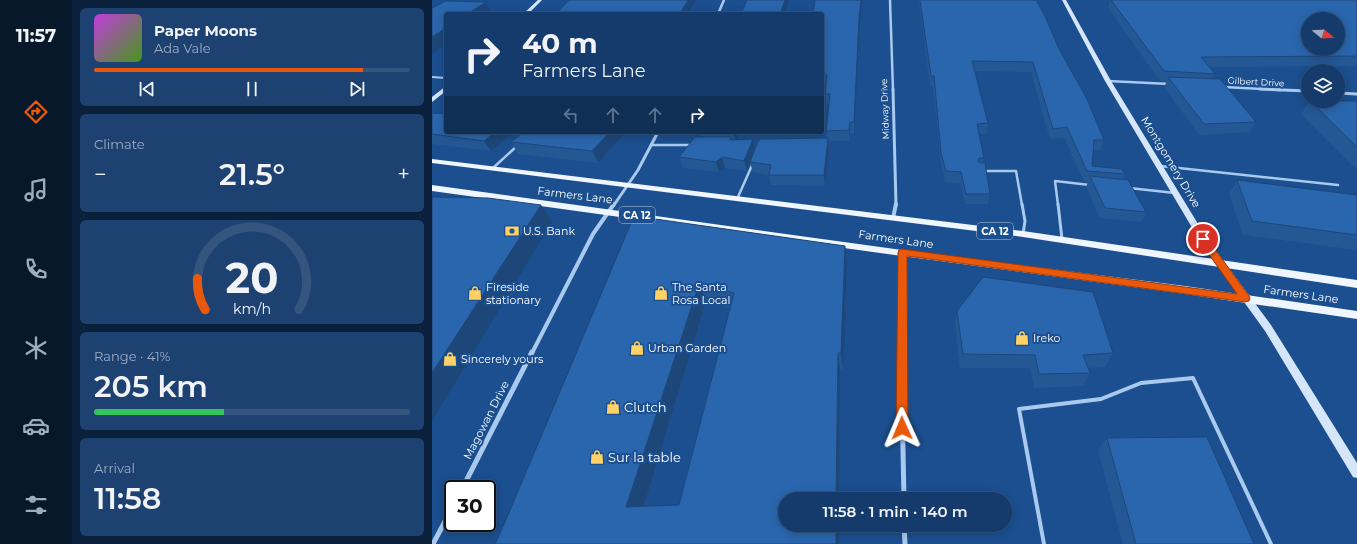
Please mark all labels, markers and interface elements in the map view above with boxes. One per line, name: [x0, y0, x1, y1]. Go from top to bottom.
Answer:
north arrow: [1301, 12, 1345, 56]
map controls: [1301, 12, 1345, 108]
text: Paper Moons: [154, 21, 257, 40]
text: 11:57: [16, 25, 56, 47]
text: 40 m: [522, 26, 598, 60]
icon: right: [456, 28, 508, 80]
text: Ada Vale: [154, 40, 211, 56]
text: Farmers Lane: [522, 60, 646, 82]
button: layers: [1301, 64, 1345, 108]
street label: Gilbert Drive: [1227, 75, 1285, 89]
icon: previous: [136, 78, 158, 100]
icon: pause: [241, 78, 263, 100]
icon: next: [346, 78, 368, 100]
street label: Midway Drive: [878, 78, 891, 140]
icon: directions: [22, 98, 50, 126]
icon: left: [560, 104, 582, 126]
icon: ahead: [602, 104, 624, 126]
icon: ahead: [644, 104, 666, 126]
icon: right: [686, 104, 708, 126]
street label: Montgomery Drive: [1138, 114, 1204, 210]
text: Climate: [94, 136, 145, 152]
text: 21.5°: [219, 156, 285, 193]
text: −: [94, 161, 107, 188]
text: +: [397, 161, 410, 188]
icon: music: [22, 176, 50, 204]
street label: Farmers Lane: [537, 183, 614, 207]
road number: CA 12: [619, 207, 655, 223]
pin: [1186, 222, 1220, 256]
bank icon: U.S. Bank: [504, 223, 520, 239]
road number: CA 12: [977, 223, 1013, 239]
place label: U.S. Bank: [523, 224, 575, 238]
street label: Farmers Lane: [858, 227, 935, 251]
icon: arrive: [1192, 228, 1214, 250]
text: 20: [226, 253, 278, 303]
icon: phone: [22, 255, 50, 283]
place label: Fireside stationary: [486, 280, 541, 307]
place label: The Santa Rosa Local: [672, 280, 731, 307]
street label: Farmers Lane: [1263, 282, 1340, 306]
shop icon: Fireside stationary: [467, 285, 483, 301]
shop icon: The Santa Rosa Local: [653, 285, 669, 301]
text: km/h: [233, 300, 271, 318]
shop icon: Ireko: [1014, 330, 1030, 346]
place label: Ireko: [1033, 331, 1061, 345]
icon: climate: [22, 334, 50, 362]
shop icon: Urban Garden: [629, 340, 645, 356]
place label: Urban Garden: [648, 341, 726, 355]
text: Range · 41%: [94, 348, 170, 364]
shop icon: Sincerely yours: [442, 351, 458, 367]
place label: Sincerely yours: [461, 352, 544, 366]
text: 205 km: [94, 368, 208, 405]
street label: Magowan Drive: [460, 378, 512, 462]
shop icon: Clutch: [605, 399, 621, 415]
place label: Clutch: [624, 399, 667, 415]
position arrow: [881, 407, 923, 449]
icon: car: [22, 412, 50, 440]
shop icon: Sur la table: [589, 449, 605, 465]
place label: Sur la table: [608, 449, 681, 465]
text: Arrival: [94, 460, 135, 476]
text: 11:58: [94, 480, 161, 517]
speed limit sign: 30: [444, 480, 496, 532]
icon: filters: [22, 491, 50, 519]
text: 11:58 · 1 min · 140 m: [823, 502, 967, 521]

